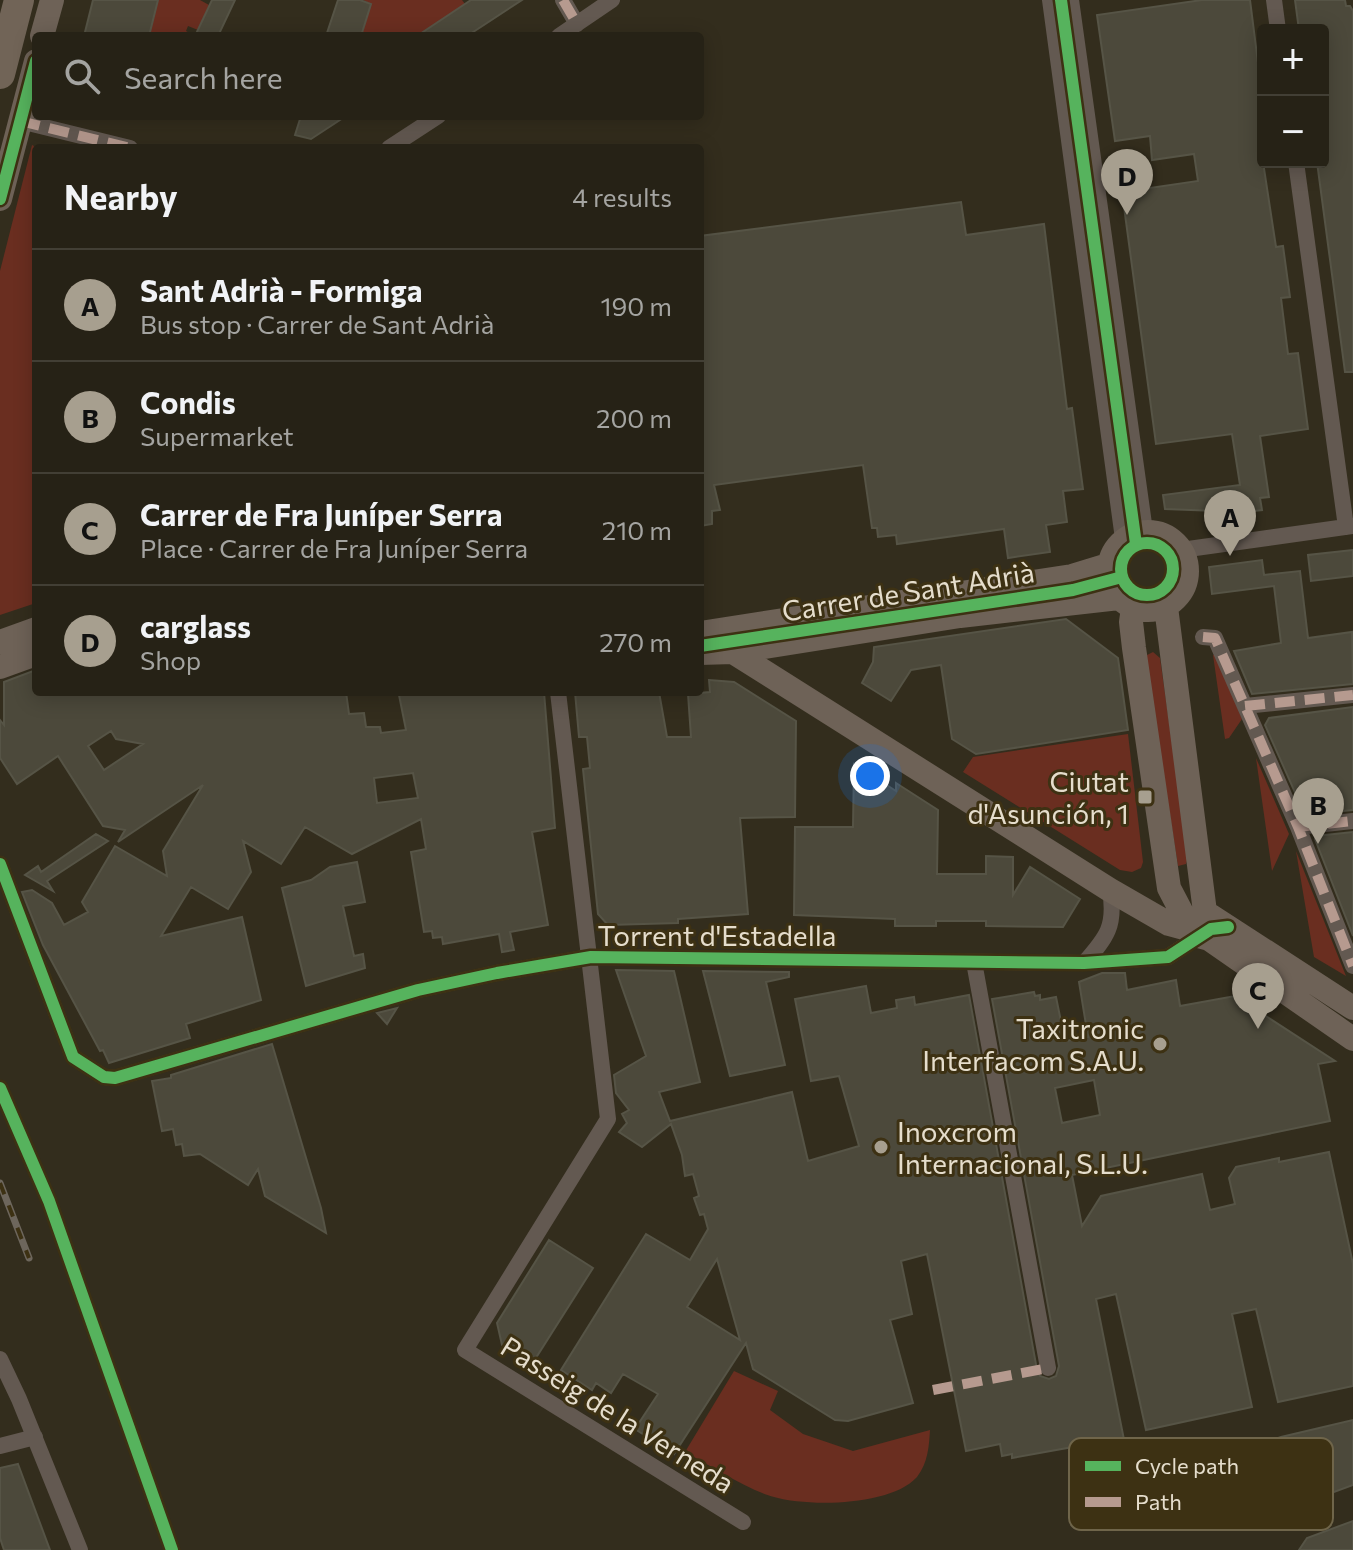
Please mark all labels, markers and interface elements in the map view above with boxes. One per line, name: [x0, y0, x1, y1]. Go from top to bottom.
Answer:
map controls: [1257, 24, 1329, 168]
button: +: [1257, 24, 1329, 96]
search box: [32, 32, 704, 120]
icon: search: [60, 54, 104, 98]
text: Search here: [124, 58, 283, 95]
button: −: [1257, 96, 1329, 168]
pin: D: [1101, 149, 1153, 215]
text: Nearby: [64, 175, 178, 217]
text: 4 results: [572, 181, 672, 212]
text: Sant Adrià - Formiga: [140, 271, 423, 308]
text: A: [81, 290, 99, 321]
text: 190 m: [600, 290, 672, 321]
text: Bus stop · Carrer de Sant Adrià: [140, 308, 494, 339]
text: Condis: [140, 383, 236, 420]
text: B: [81, 402, 99, 433]
text: 200 m: [596, 402, 672, 433]
text: Supermarket: [140, 420, 294, 451]
pin: A: [1204, 490, 1256, 556]
text: Carrer de Fra Juníper Serra: [140, 495, 502, 532]
text: C: [81, 514, 99, 545]
text: 210 m: [602, 514, 672, 545]
text: Place · Carrer de Fra Juníper Serra: [140, 532, 528, 563]
street label: Carrer de Sant Adrià: [779, 554, 1037, 628]
text: carglass: [140, 607, 251, 644]
text: D: [80, 626, 100, 657]
text: 270 m: [599, 626, 672, 657]
text: Shop: [140, 644, 201, 675]
your location: [850, 756, 890, 796]
place label: Ciutat d'Asunción, 1: [967, 764, 1129, 830]
pin: B: [1292, 778, 1344, 844]
marker: Ciutat d'Asunción, 1: [1136, 788, 1154, 806]
street label: Torrent d'Estadella: [597, 918, 837, 952]
pin: C: [1232, 963, 1284, 1029]
place label: Taxitronic Interfacom S.A.U.: [922, 1011, 1144, 1077]
marker: Taxitronic Interfacom S.A.U.: [1151, 1035, 1169, 1053]
place label: Inoxcrom Internacional, S.L.U.: [897, 1114, 1148, 1180]
marker: Inoxcrom Internacional, S.L.U.: [872, 1138, 890, 1156]
street label: Passeig de la Verneda: [495, 1328, 741, 1500]
legend: [1069, 1438, 1333, 1530]
text: Cycle path: [1135, 1452, 1239, 1479]
text: Path: [1135, 1488, 1182, 1515]

